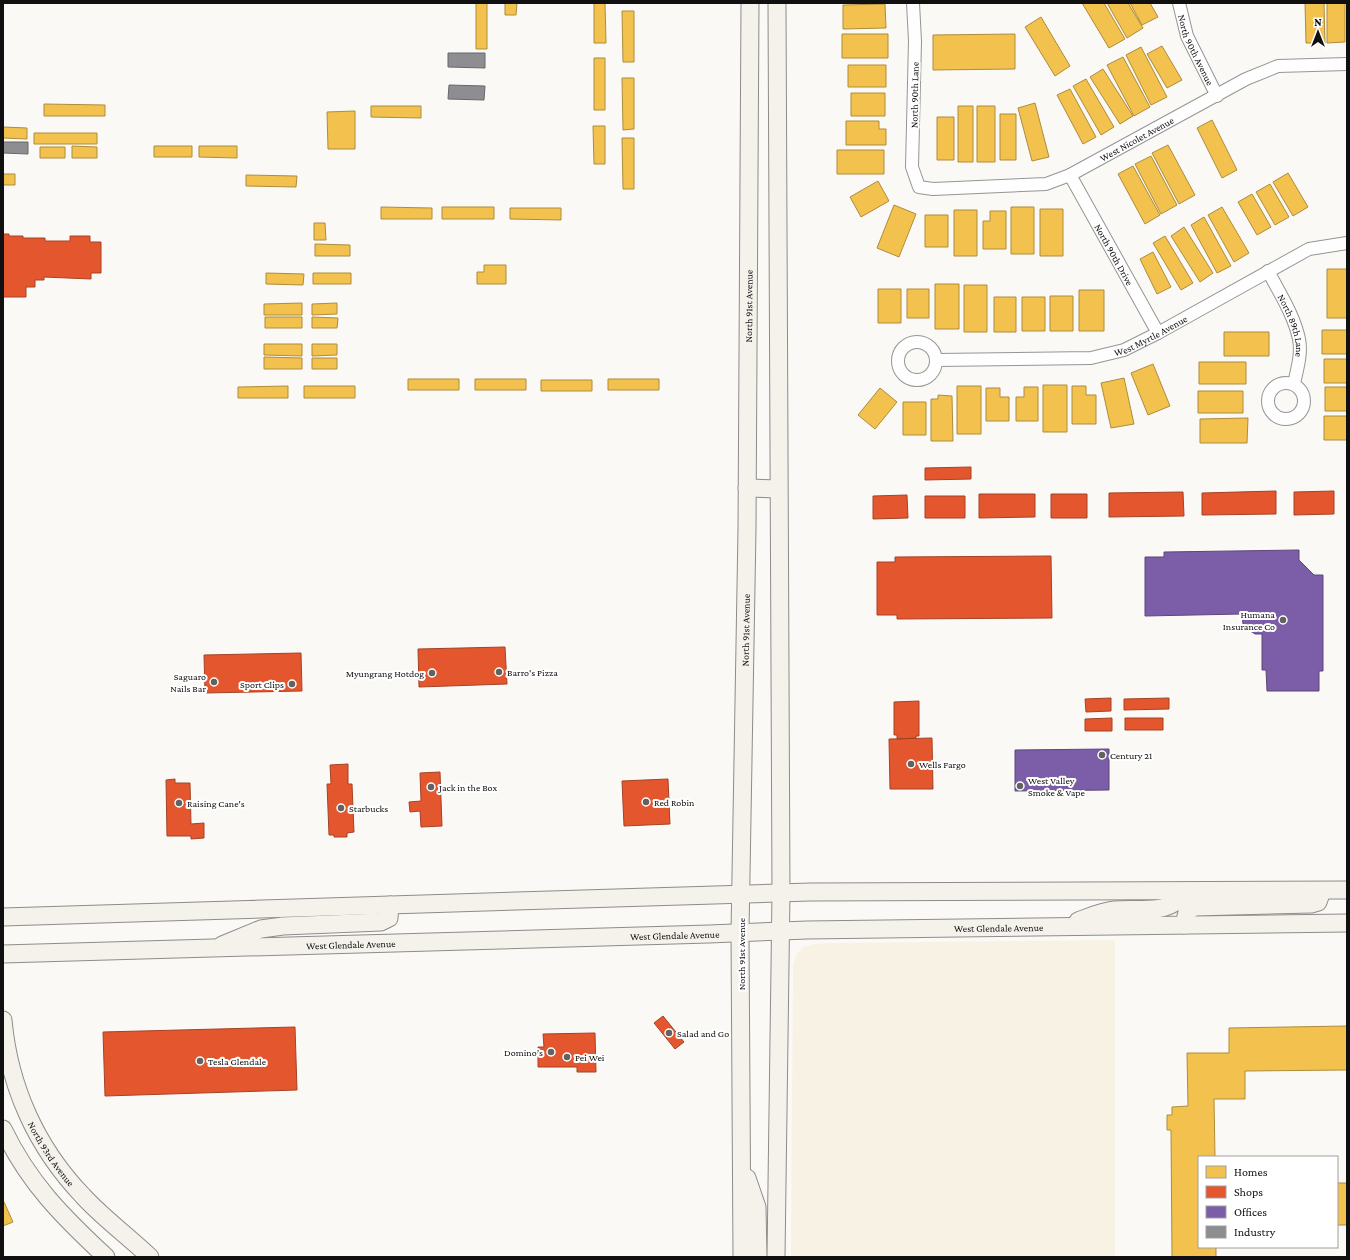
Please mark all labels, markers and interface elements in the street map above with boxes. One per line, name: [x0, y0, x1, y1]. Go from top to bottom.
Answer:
north arrow: [1298, 12, 1338, 52]
street label: North 90th Avenue: [1176, 13, 1216, 88]
text: N: [1314, 16, 1322, 28]
street label: North 90th Lane: [908, 61, 921, 128]
street label: West Nicolet Avenue: [1098, 114, 1176, 164]
street label: North 90th Drive: [1092, 222, 1136, 288]
street label: North 91st Avenue: [743, 269, 754, 342]
street label: North 89th Lane: [1276, 292, 1305, 358]
street label: West Myrtle Avenue: [1113, 313, 1190, 358]
street label: North 91st Avenue: [740, 593, 752, 666]
place label: Humana Insurance Co: [1223, 609, 1275, 632]
marker: Humana Insurance Co: [1278, 615, 1288, 625]
marker: Barro's Pizza: [494, 667, 504, 677]
place label: Barro's Pizza: [507, 667, 558, 678]
place label: Myungrang Hotdog: [346, 668, 424, 679]
marker: Myungrang Hotdog: [427, 668, 437, 678]
place label: Saguaro Nails Bar: [170, 671, 206, 694]
marker: Saguaro Nails Bar: [209, 677, 219, 687]
place label: Sport Clips: [240, 679, 284, 690]
marker: Sport Clips: [287, 679, 297, 689]
marker: Century 21: [1097, 750, 1107, 760]
place label: Century 21: [1110, 750, 1152, 761]
marker: Wells Fargo: [906, 759, 916, 769]
place label: Wells Fargo: [919, 759, 966, 770]
place label: West Valley Smoke & Vape: [1028, 775, 1086, 798]
marker: West Valley Smoke & Vape: [1015, 781, 1025, 791]
marker: Jack in the Box: [426, 782, 436, 792]
place label: Jack in the Box: [438, 782, 497, 793]
marker: Red Robin: [641, 797, 651, 807]
place label: Red Robin: [654, 797, 695, 808]
marker: Raising Cane's: [174, 798, 184, 808]
place label: Raising Cane's: [187, 798, 245, 809]
marker: Starbucks: [336, 803, 346, 813]
place label: Starbucks: [349, 803, 388, 814]
street label: North 91st Avenue: [736, 917, 747, 990]
street label: West Glendale Avenue: [954, 922, 1044, 934]
street label: West Glendale Avenue: [630, 929, 720, 942]
street label: West Glendale Avenue: [306, 938, 396, 951]
marker: Salad and Go: [664, 1028, 674, 1038]
place label: Salad and Go: [677, 1028, 729, 1039]
place label: Domino’s: [504, 1047, 543, 1058]
marker: Domino’s: [546, 1047, 556, 1057]
marker: Pei Wei: [562, 1052, 572, 1062]
place label: Pei Wei: [575, 1052, 605, 1063]
marker: Tesla Glendale: [195, 1056, 205, 1066]
place label: Tesla Glendale: [208, 1056, 267, 1067]
street label: North 93rd Avenue: [26, 1120, 77, 1189]
legend: [1198, 1156, 1338, 1248]
text: Homes: [1234, 1165, 1268, 1179]
text: Shops: [1234, 1185, 1263, 1199]
text: Offices: [1234, 1205, 1267, 1219]
text: Industry: [1234, 1225, 1276, 1239]

